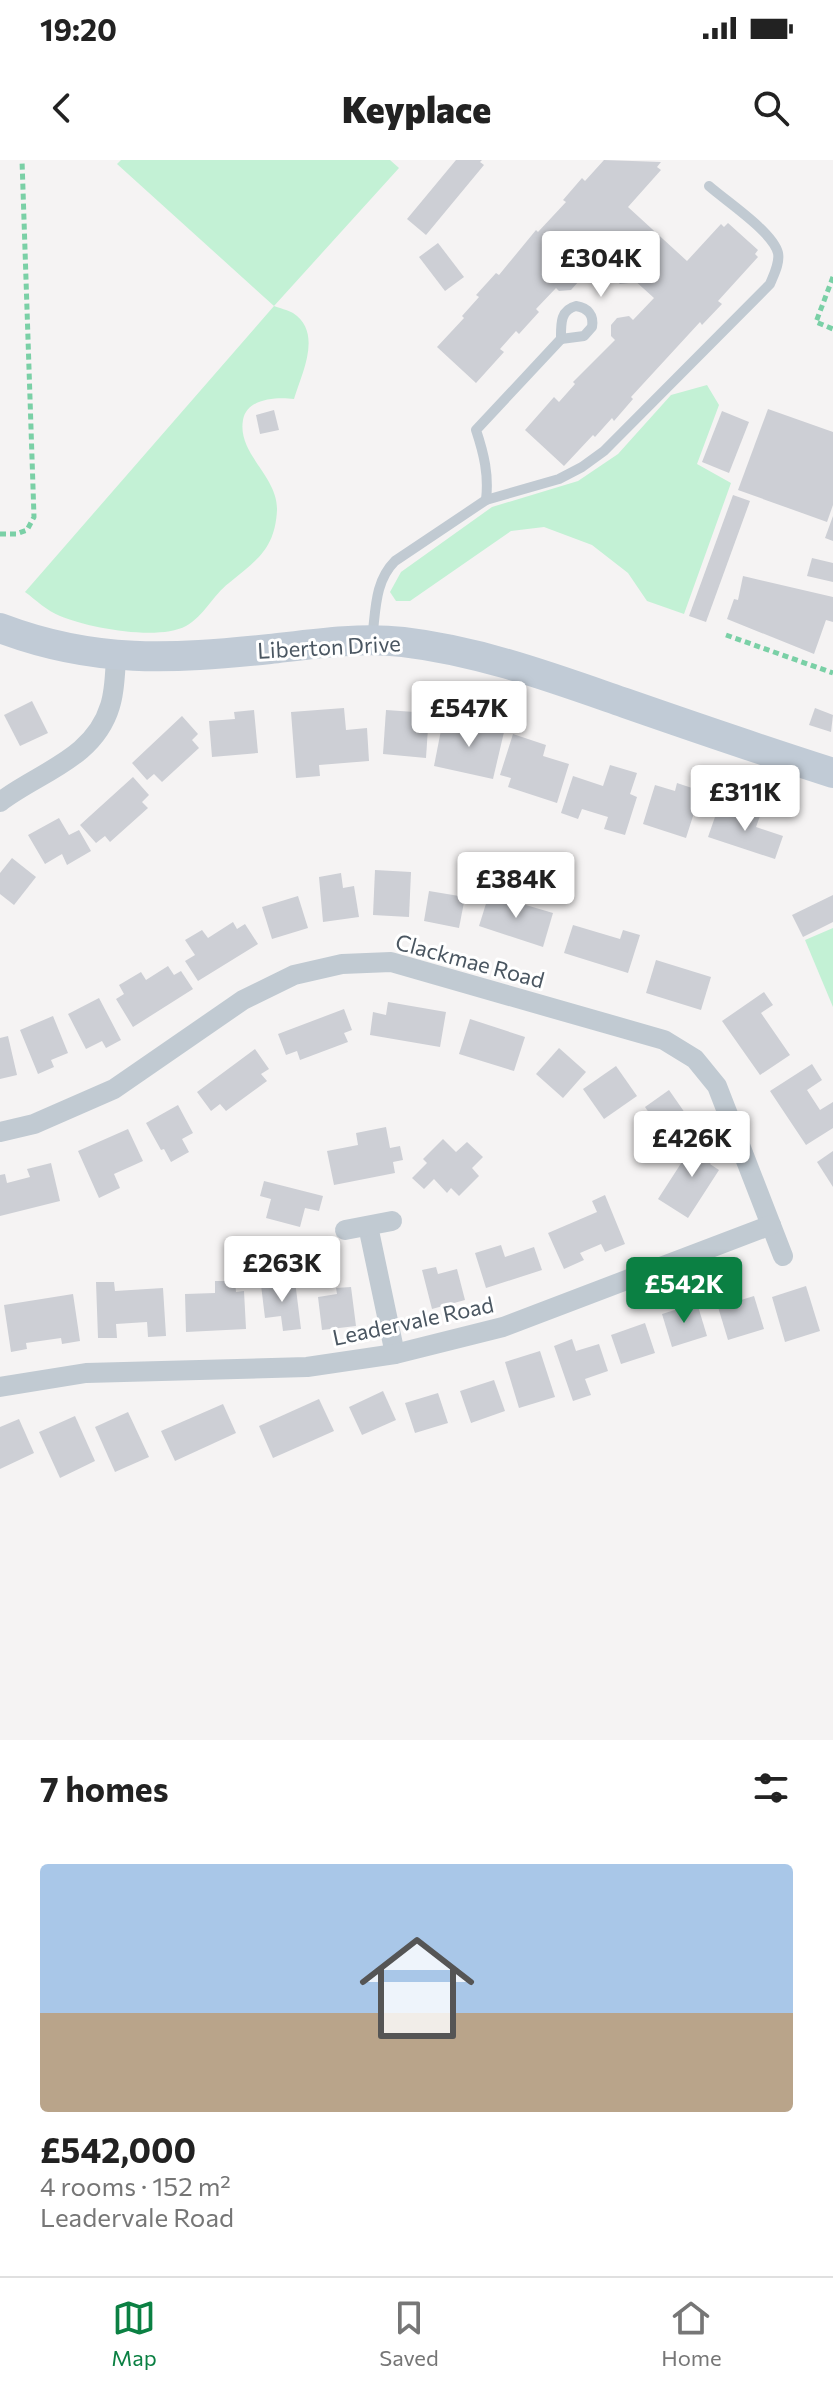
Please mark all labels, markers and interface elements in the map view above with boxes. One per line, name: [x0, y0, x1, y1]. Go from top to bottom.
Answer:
text: 19:20: [40, 10, 117, 47]
icon: back: [40, 86, 84, 130]
text: Keyplace: [342, 86, 491, 130]
icon: search: [749, 86, 793, 130]
pin: £304K: [545, 231, 657, 299]
text: £304K: [560, 241, 642, 272]
street label: Liberton Drive: [257, 629, 401, 664]
pin: £547K: [413, 681, 525, 749]
text: £547K: [430, 691, 508, 722]
pin: £311K: [689, 765, 801, 833]
text: £311K: [709, 775, 781, 806]
pin: £384K: [460, 852, 572, 920]
text: £384K: [475, 862, 557, 893]
street label: Clackmae Road: [393, 928, 547, 993]
pin: £426K: [636, 1111, 748, 1179]
text: £426K: [652, 1121, 732, 1152]
pin: £263K: [226, 1236, 338, 1304]
text: £263K: [242, 1246, 322, 1277]
pin: £542K: [628, 1257, 740, 1325]
text: £542K: [644, 1267, 724, 1298]
street label: Leadervale Road: [330, 1290, 496, 1351]
icon: filters: [749, 1766, 793, 1810]
text: 7 homes: [40, 1767, 169, 1809]
icon: home: [345, 1916, 489, 2060]
text: £542,000: [40, 2128, 196, 2170]
text: 4 rooms · 152 m²: [40, 2170, 231, 2201]
text: Leadervale Road: [40, 2201, 234, 2232]
tab: Map: [111, 2296, 157, 2371]
tab: Saved: [379, 2296, 439, 2371]
tab: Home: [661, 2296, 722, 2371]

